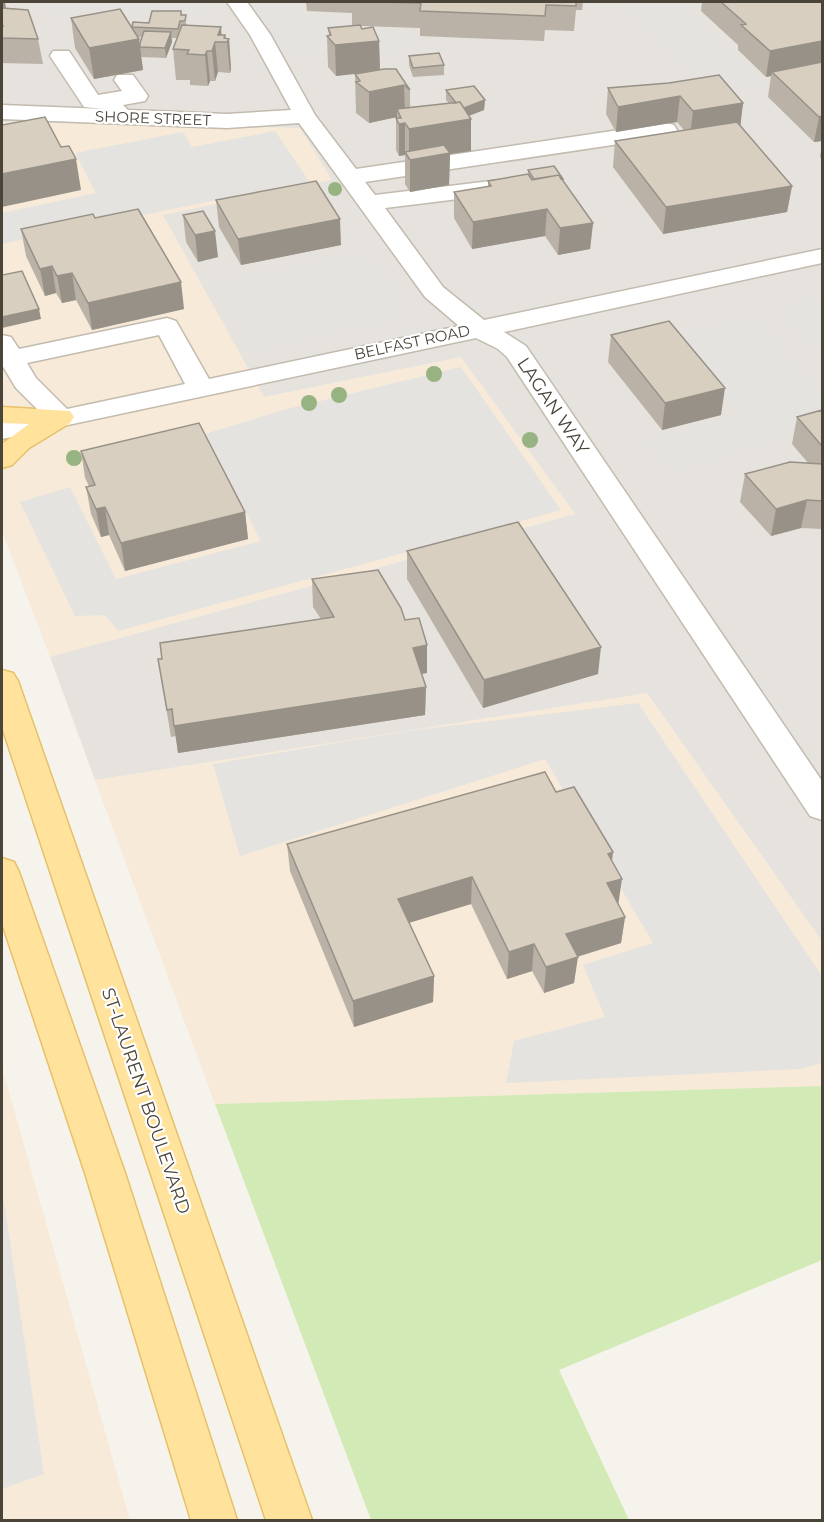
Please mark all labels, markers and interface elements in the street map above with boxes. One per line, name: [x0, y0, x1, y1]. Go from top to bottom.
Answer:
street label: SHORE STREET: [95, 106, 212, 130]
street label: BELFAST ROAD: [352, 320, 472, 364]
street label: LAGAN WAY: [512, 353, 594, 459]
street label: ST-LAURENT BOULEVARD: [97, 985, 195, 1217]

